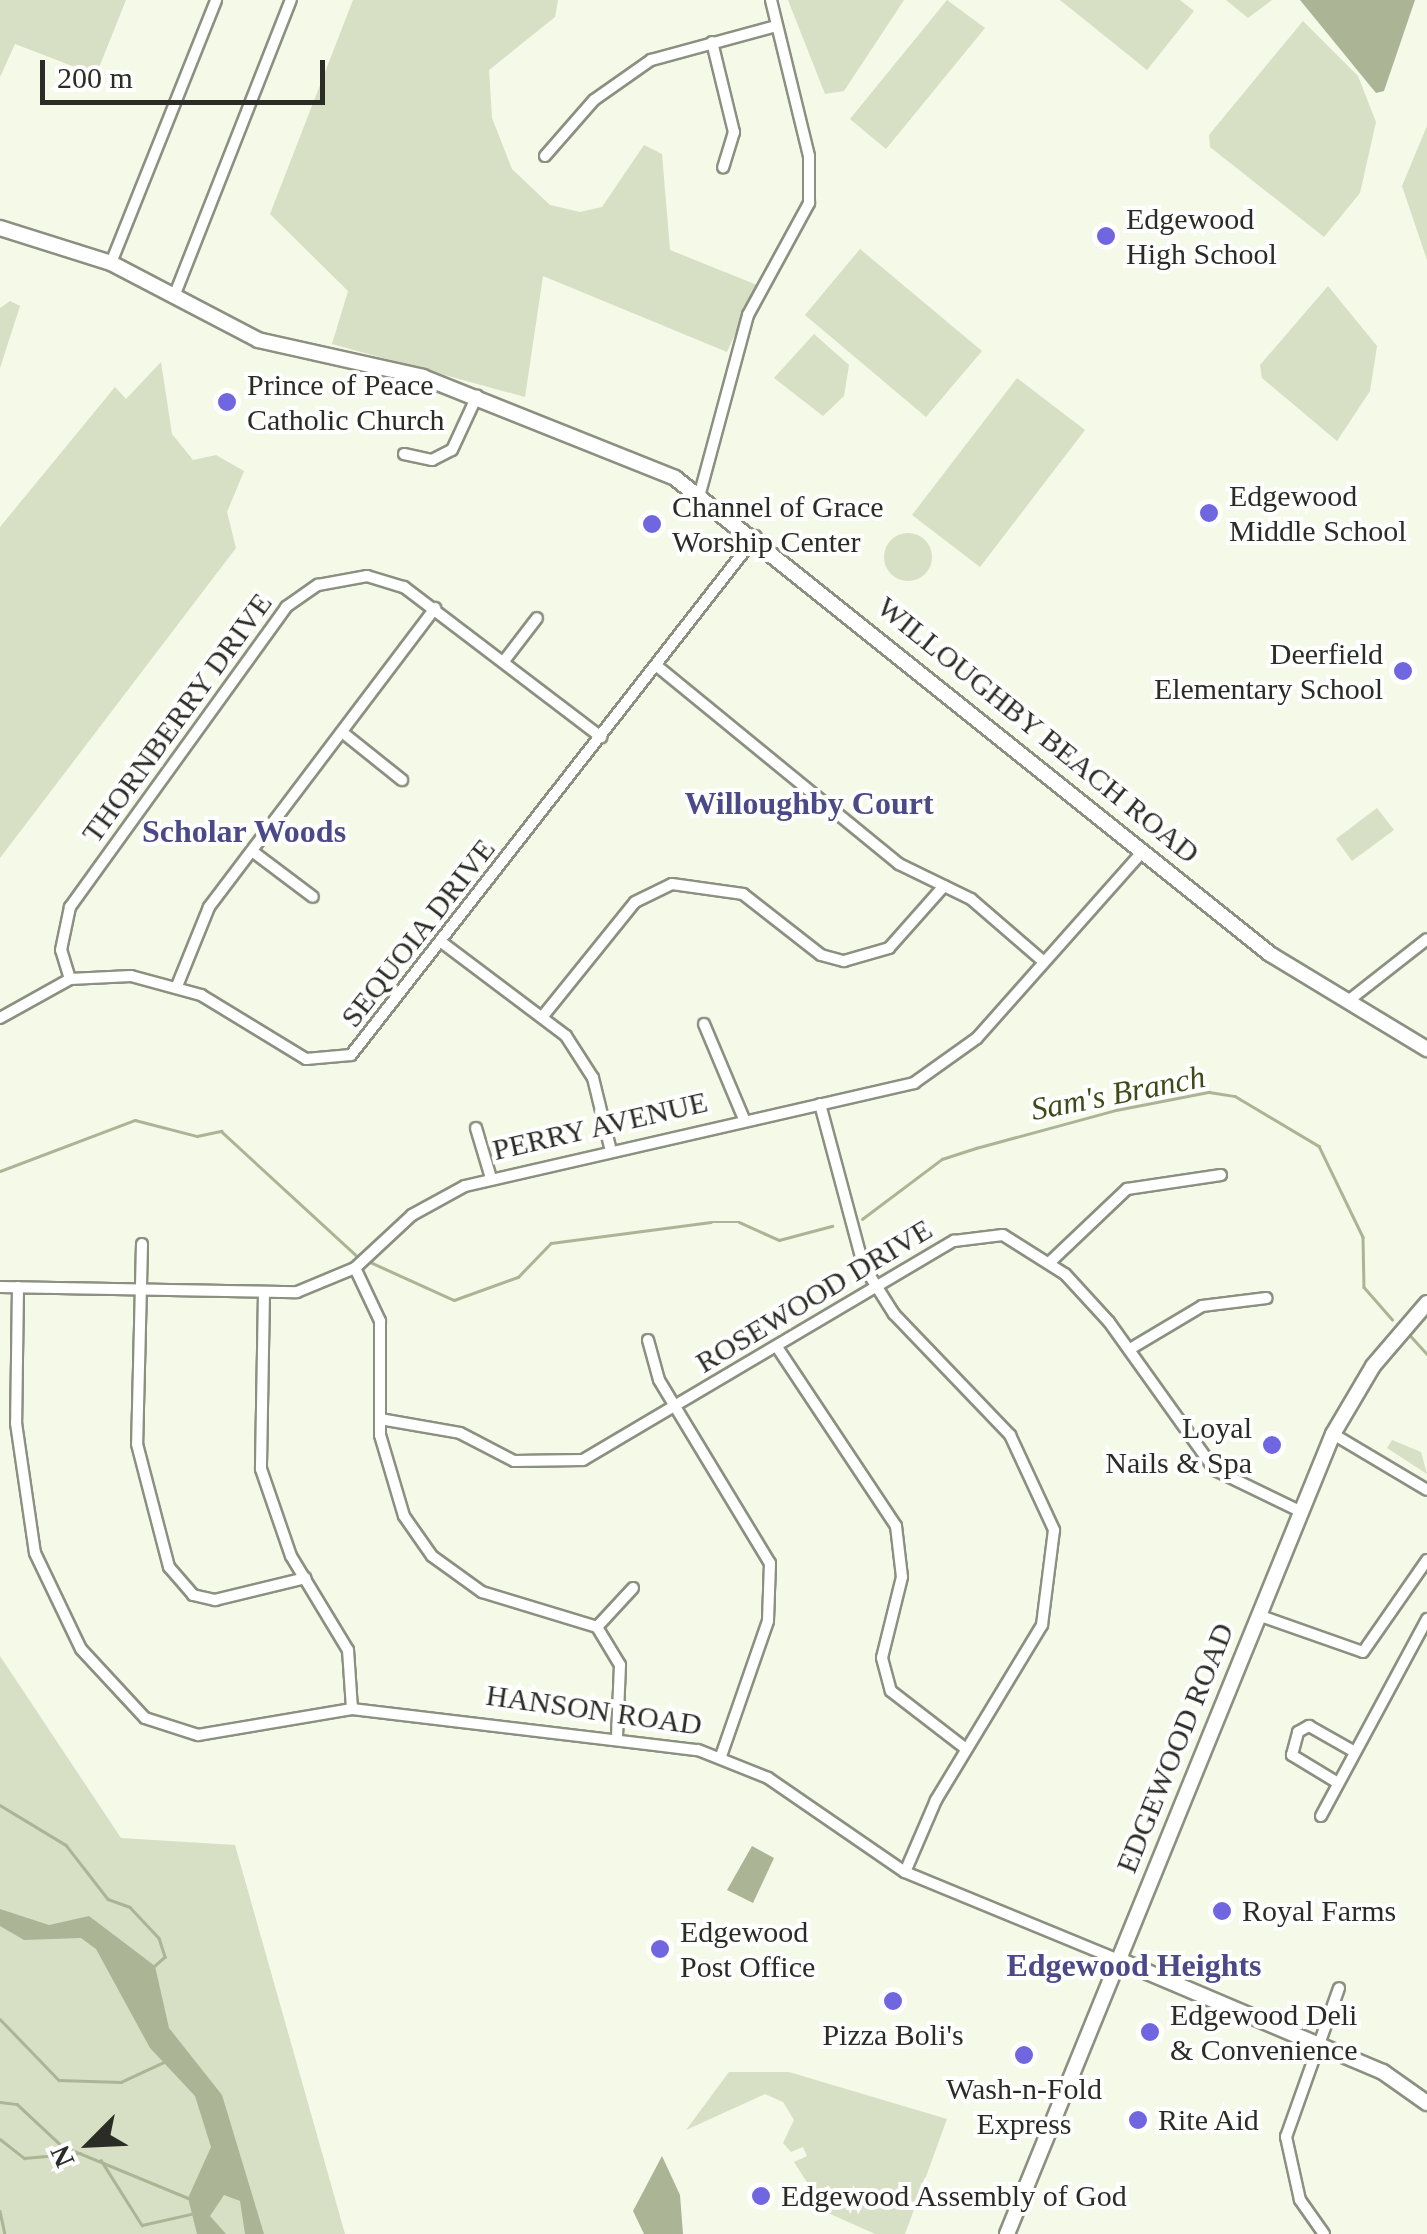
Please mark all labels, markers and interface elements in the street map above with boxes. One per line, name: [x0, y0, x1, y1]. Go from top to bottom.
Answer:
scale bar: [45, 40, 330, 102]
text: 200 m: [57, 61, 133, 94]
place label: Edgewood High School: [1126, 201, 1277, 272]
marker: Edgewood High School: [1095, 225, 1117, 247]
place label: Prince of Peace Catholic Church: [247, 367, 444, 438]
marker: Prince of Peace Catholic Church: [216, 391, 238, 413]
place label: Edgewood Middle School: [1229, 478, 1406, 548]
place label: Channel of Grace Worship Center: [672, 489, 884, 560]
marker: Edgewood Middle School: [1198, 502, 1220, 524]
marker: Channel of Grace Worship Center: [641, 513, 663, 535]
street label: THORNBERRY DRIVE: [74, 586, 280, 850]
street label: WILLOUGHBY BEACH ROAD: [869, 589, 1207, 871]
place label: Deerfield Elementary School: [1154, 636, 1383, 706]
marker: Deerfield Elementary School: [1392, 660, 1414, 682]
district label: Willoughby Court: [684, 784, 934, 822]
district label: Scholar Woods: [141, 812, 347, 850]
street label: SEQUOIA DRIVE: [333, 831, 503, 1035]
water label: Sam's Branch: [1028, 1057, 1208, 1129]
street label: PERRY AVENUE: [488, 1083, 712, 1169]
street label: ROSEWOOD DRIVE: [689, 1211, 939, 1381]
place label: Loyal Nails & Spa: [1105, 1410, 1252, 1480]
marker: Loyal Nails & Spa: [1261, 1434, 1283, 1456]
street label: EDGEWOOD ROAD: [1109, 1618, 1241, 1878]
street label: HANSON ROAD: [484, 1677, 704, 1743]
place label: Royal Farms: [1242, 1893, 1396, 1929]
marker: Royal Farms: [1211, 1900, 1233, 1922]
place label: Edgewood Post Office: [680, 1914, 815, 1984]
marker: Edgewood Post Office: [649, 1938, 671, 1960]
district label: Edgewood Heights: [1006, 1946, 1262, 1984]
marker: Pizza Boli's: [882, 1990, 904, 2012]
place label: Edgewood Deli & Convenience: [1170, 1997, 1357, 2068]
place label: Pizza Boli's: [822, 2017, 964, 2053]
marker: Edgewood Deli & Convenience: [1139, 2021, 1161, 2043]
marker: Wash-n-Fold Express: [1013, 2044, 1035, 2066]
place label: Wash-n-Fold Express: [946, 2071, 1102, 2142]
north arrow: [40, 2094, 140, 2194]
place label: Rite Aid: [1158, 2102, 1260, 2138]
marker: Rite Aid: [1127, 2109, 1149, 2131]
text: N: [44, 2141, 80, 2172]
place label: Edgewood Assembly of God: [781, 2178, 1128, 2214]
marker: Edgewood Assembly of God: [750, 2185, 772, 2207]

